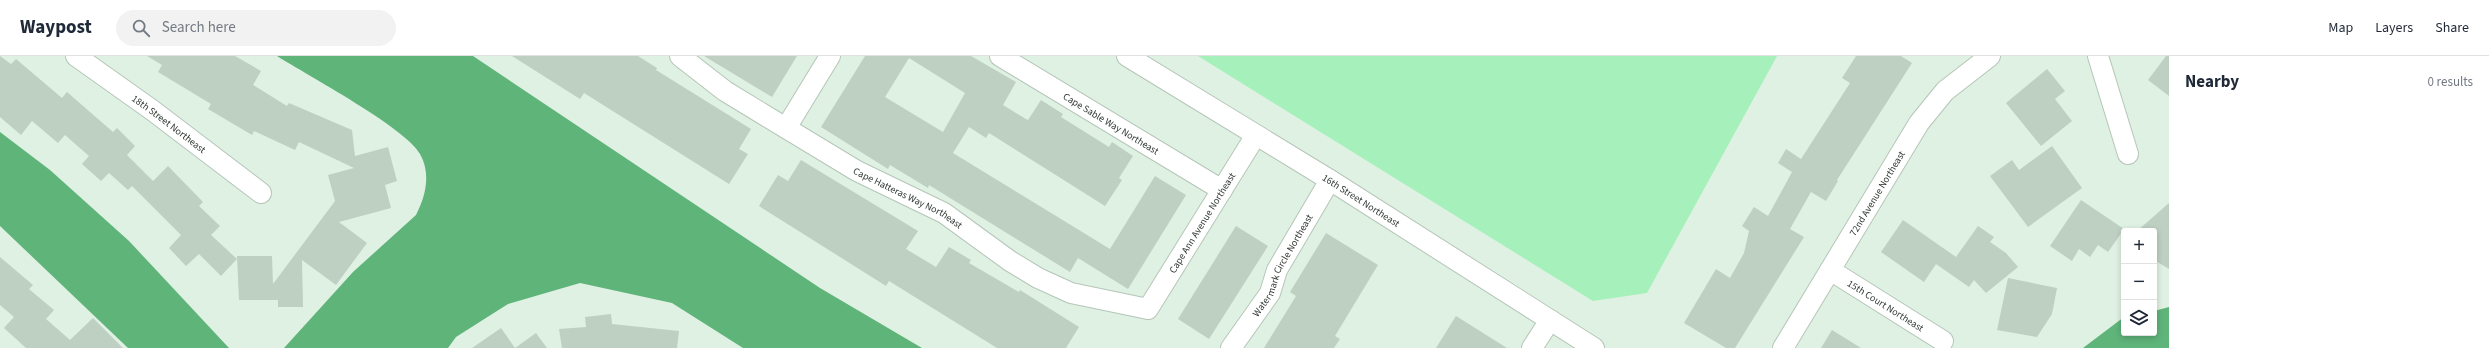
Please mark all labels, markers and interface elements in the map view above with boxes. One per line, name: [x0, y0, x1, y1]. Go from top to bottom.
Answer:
search box: [116, 10, 396, 46]
text: Waypost: [20, 14, 92, 41]
icon: search: [130, 17, 152, 39]
text: Search here: [162, 17, 236, 38]
text: Map: [2328, 18, 2353, 38]
text: Layers: [2375, 18, 2413, 38]
text: Share: [2435, 18, 2469, 38]
text: Nearby: [2185, 70, 2239, 94]
text: 0 results: [2428, 73, 2473, 91]
street label: Cape Sable Way Northeast: [1060, 90, 1162, 159]
street label: 18th Street Northeast: [129, 92, 209, 157]
street label: 72nd Avenue Northeast: [1846, 148, 1909, 239]
street label: Cape Hatteras Way Northeast: [850, 164, 966, 233]
street label: Cape Ann Avenue Northeast: [1166, 170, 1239, 276]
street label: 16th Street Northeast: [1319, 171, 1403, 231]
street label: Watermark Circle Northeast: [1249, 211, 1317, 320]
map controls: [2121, 228, 2157, 336]
button: +: [2121, 228, 2157, 264]
button: −: [2121, 264, 2157, 300]
street label: 15th Court Northeast: [1844, 277, 1927, 336]
button: layers: [2121, 300, 2157, 336]

